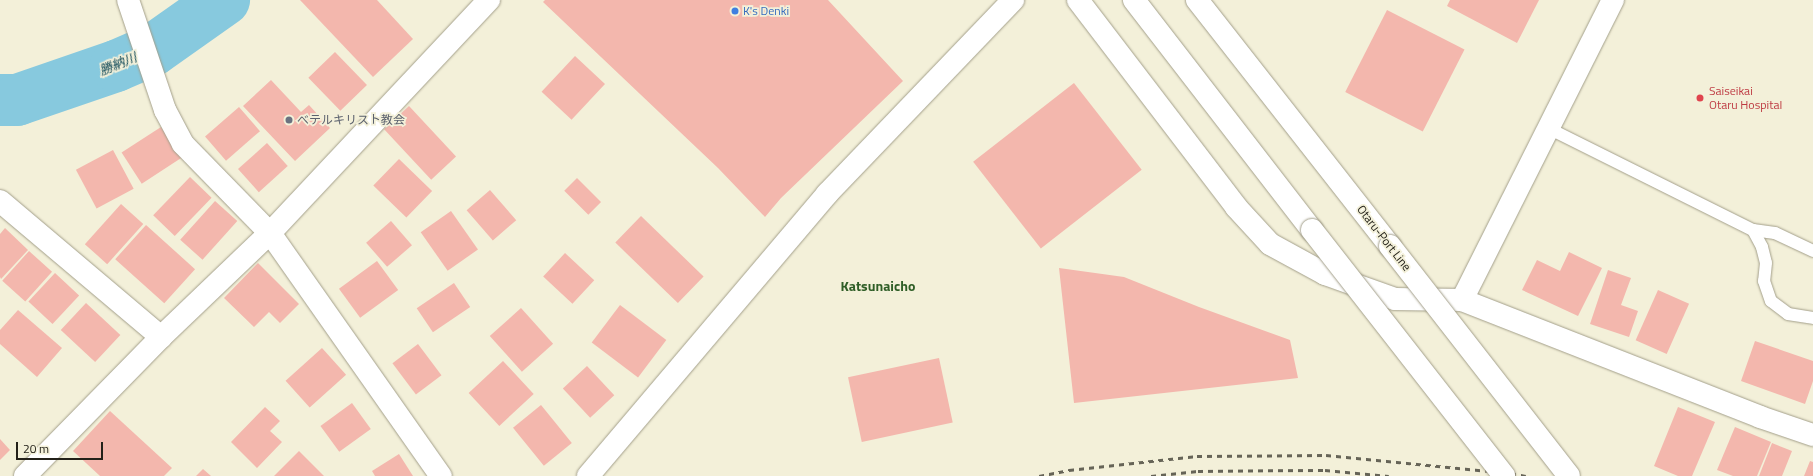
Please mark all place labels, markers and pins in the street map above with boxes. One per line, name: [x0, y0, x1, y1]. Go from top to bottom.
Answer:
place label: K's Denki: [743, 4, 789, 18]
marker: K's Denki: [730, 6, 740, 16]
place label: Saiseikai Otaru Hospital: [1709, 84, 1782, 112]
marker: Saiseikai Otaru Hospital: [1694, 92, 1706, 104]
place label: べテルキリスト教会: [297, 113, 405, 127]
marker: べテルキリスト教会: [284, 115, 294, 125]

